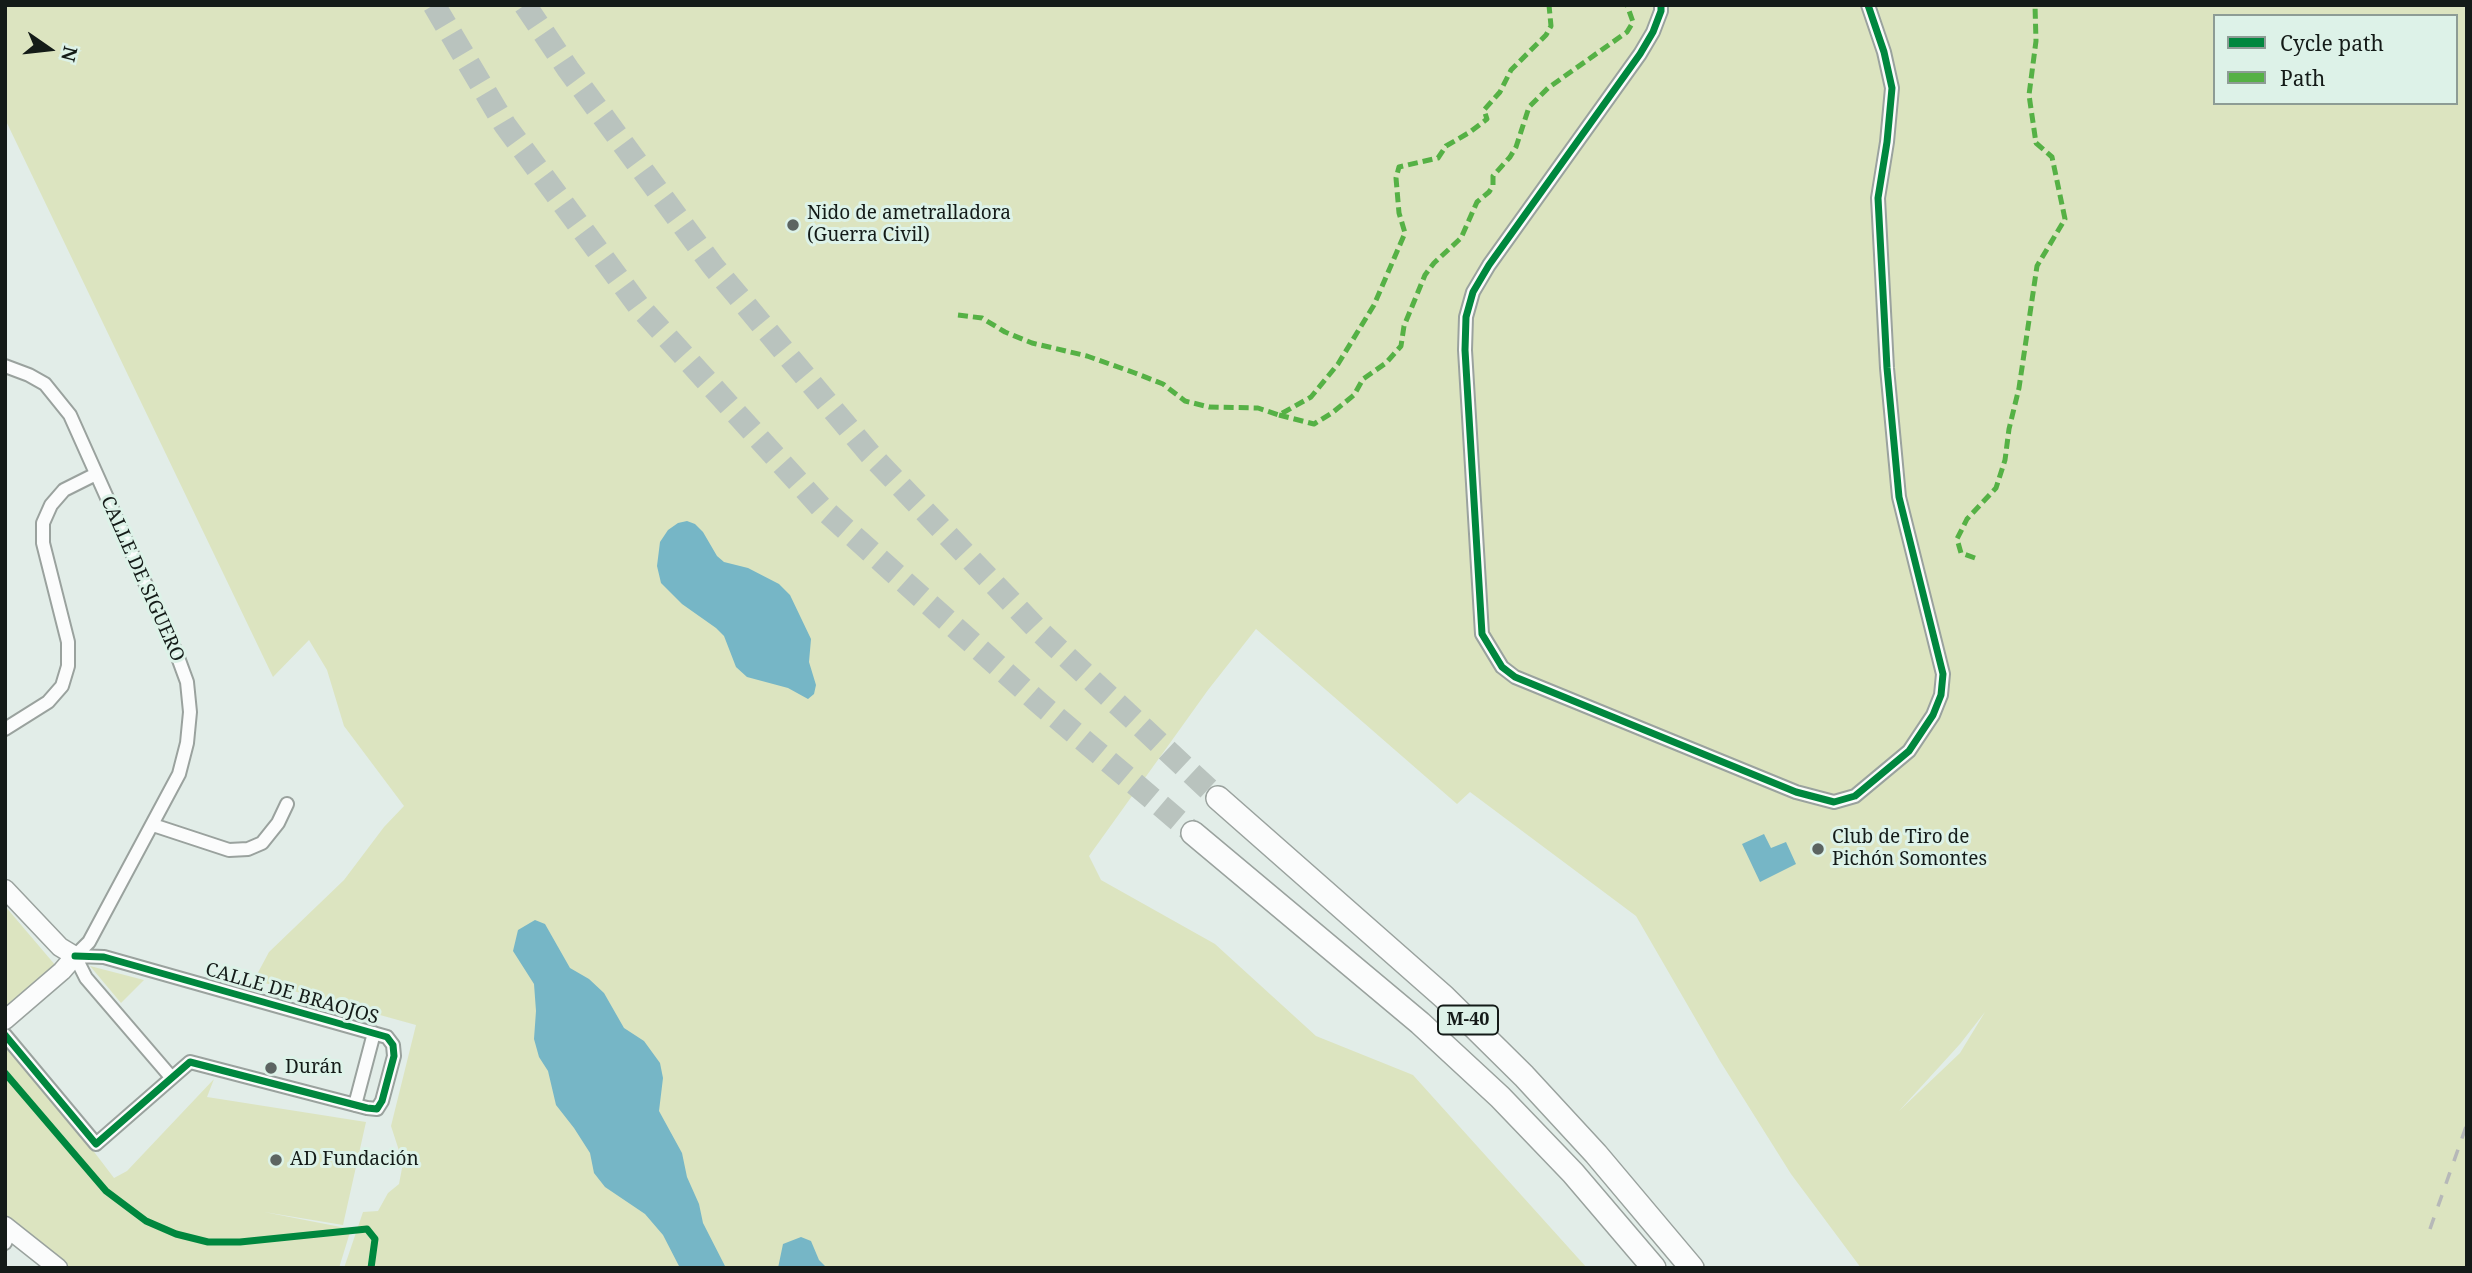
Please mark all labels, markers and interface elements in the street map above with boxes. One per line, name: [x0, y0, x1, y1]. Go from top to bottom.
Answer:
north arrow: [14, 14, 84, 84]
legend: [2213, 14, 2458, 105]
text: Cycle path: [2280, 29, 2384, 57]
text: N: [55, 44, 84, 64]
text: Path: [2280, 64, 2325, 92]
place label: Nido de ametralladora (Guerra Civil): [807, 203, 1011, 247]
marker: Nido de ametralladora (Guerra Civil): [785, 217, 801, 233]
street label: CALLE DE SIGUERO: [95, 493, 189, 665]
place label: Club de Tiro de Pichón Somontes: [1832, 827, 1987, 871]
marker: Club de Tiro de Pichón Somontes: [1810, 841, 1826, 857]
street label: CALLE DE BRAOJOS: [203, 958, 381, 1030]
road number: M-40: [1438, 1006, 1498, 1035]
place label: Durán: [285, 1057, 342, 1079]
marker: Durán: [263, 1060, 279, 1076]
place label: AD Fundación: [290, 1149, 419, 1171]
marker: AD Fundación: [268, 1152, 284, 1168]

